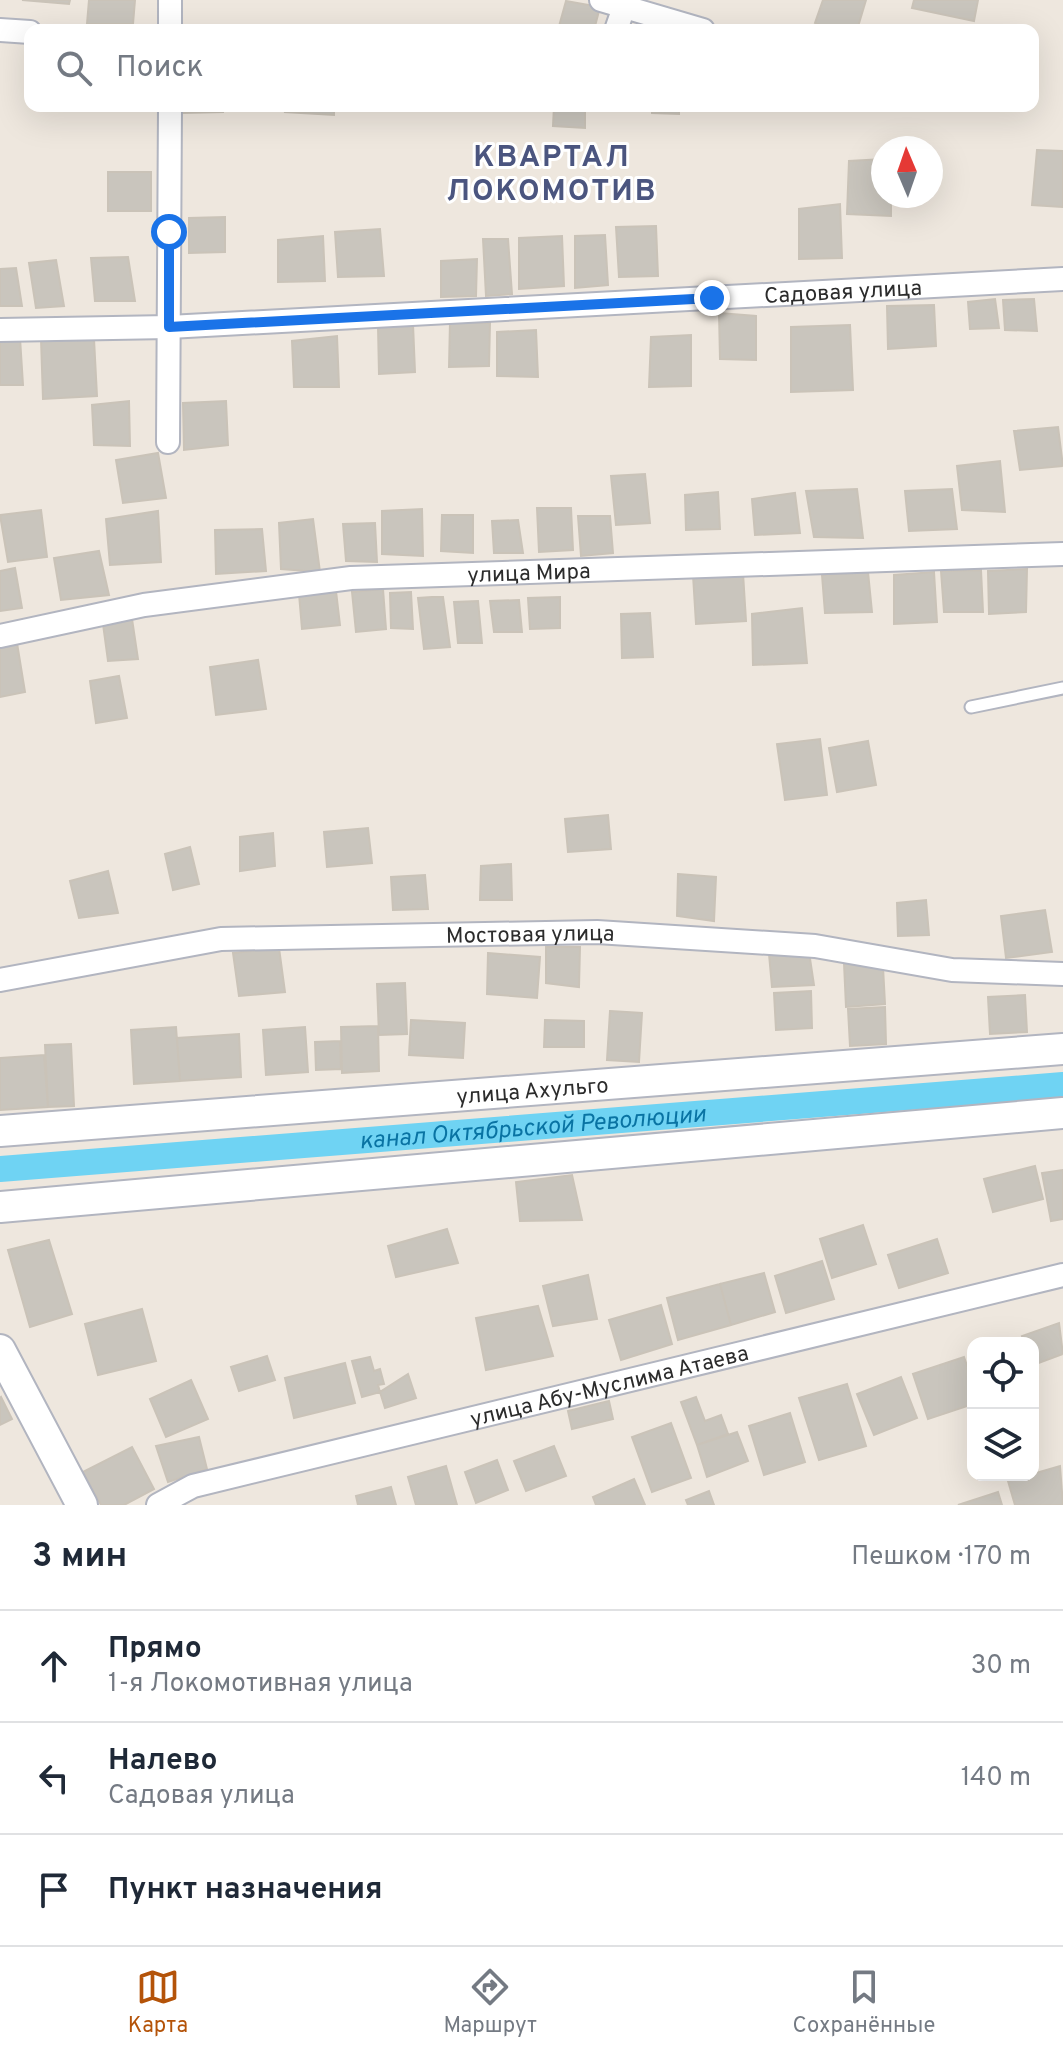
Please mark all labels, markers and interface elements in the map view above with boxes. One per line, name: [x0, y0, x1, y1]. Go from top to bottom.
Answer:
search box: [24, 24, 1039, 112]
icon: search: [52, 46, 96, 90]
text: Поиск: [116, 50, 204, 87]
north arrow: [871, 136, 943, 208]
district label: КВАРТАЛ ЛОКОМОТИВ: [447, 140, 657, 211]
route start: [151, 214, 187, 250]
street label: Садовая улица: [764, 276, 923, 311]
route end: [694, 280, 730, 316]
street label: улица Мира: [467, 559, 591, 590]
street label: Мостовая улица: [446, 921, 615, 951]
street label: улица Ахульго: [456, 1073, 610, 1112]
water label: канал Октябрьской Революции: [358, 1100, 707, 1158]
map controls: [967, 1337, 1039, 1481]
button: locate: [967, 1337, 1039, 1409]
street label: улица Абу-Муслима Атаева: [468, 1341, 752, 1434]
button: layers: [967, 1409, 1039, 1481]
text: 3 мин: [32, 1536, 127, 1579]
text: Пешком · 170 m: [851, 1541, 1031, 1574]
text: Прямо: [108, 1631, 202, 1668]
icon: ahead: [32, 1644, 76, 1688]
text: 30 m: [971, 1650, 1031, 1683]
text: 1-я Локомотивная улица: [108, 1668, 413, 1701]
text: Налево: [108, 1743, 217, 1780]
icon: left: [32, 1756, 76, 1800]
text: 140 m: [961, 1762, 1031, 1795]
text: Садовая улица: [108, 1780, 295, 1813]
icon: arrive: [32, 1868, 76, 1912]
text: Пункт назначения: [108, 1872, 382, 1909]
tab: Карта: [128, 1965, 188, 2040]
tab: Маршрут: [443, 1965, 537, 2040]
tab: Сохранённые: [793, 1965, 935, 2040]

